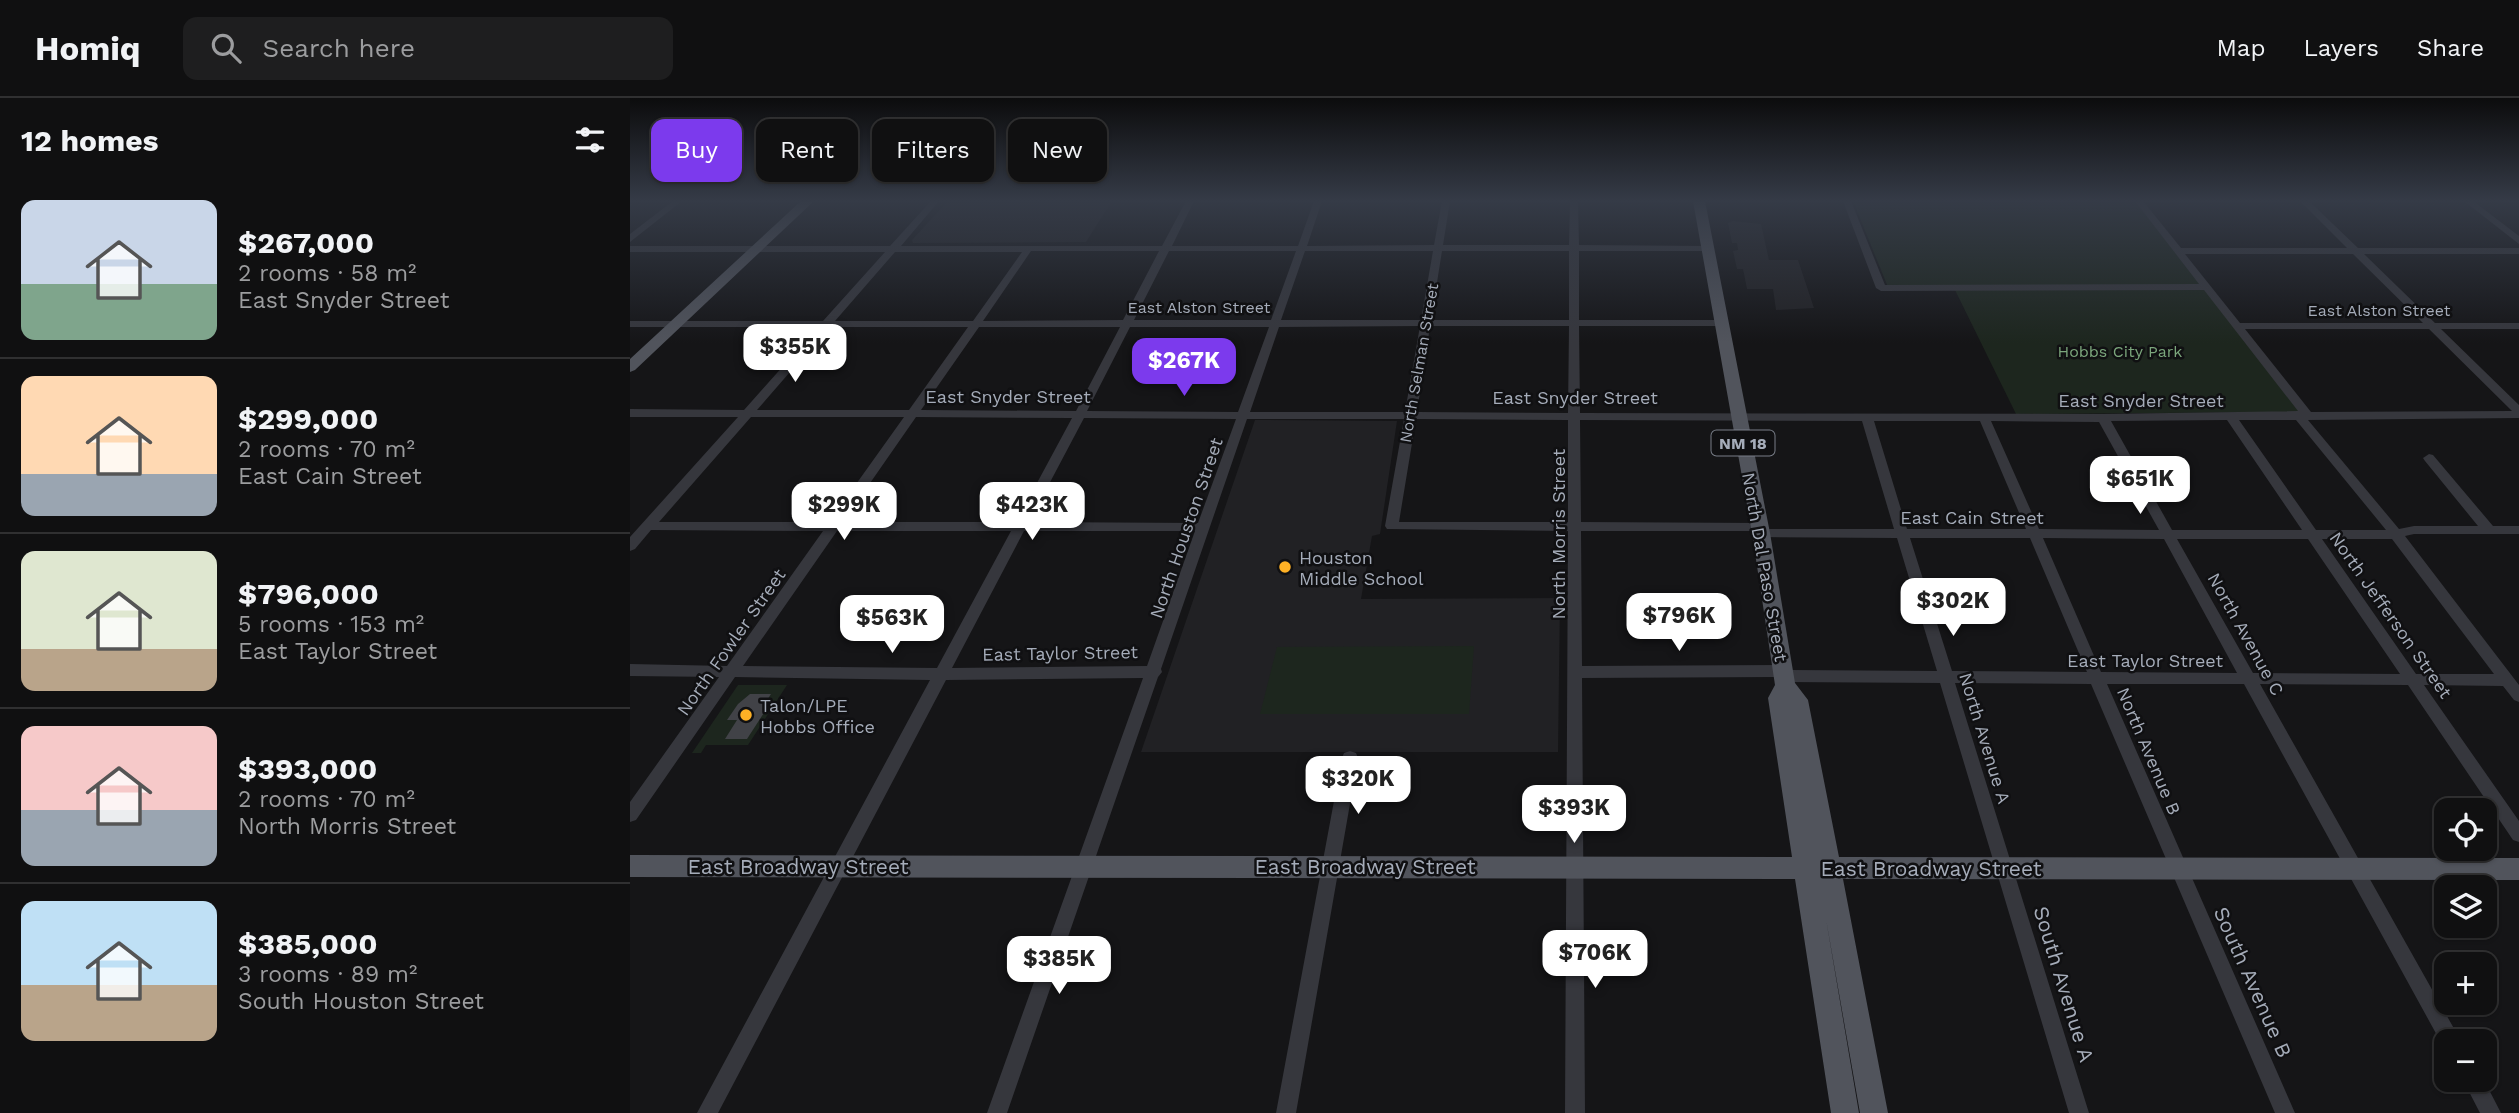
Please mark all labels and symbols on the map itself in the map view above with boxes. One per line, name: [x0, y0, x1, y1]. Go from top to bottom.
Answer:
street label: North Selman Street: [1396, 282, 1442, 444]
street label: East Alston Street: [1128, 298, 1271, 317]
street label: East Alston Street: [2308, 301, 2451, 320]
pin: $355K: [746, 324, 844, 384]
pin: $267K: [1135, 338, 1233, 398]
park label: Hobbs City Park: [2058, 342, 2182, 361]
street label: East Snyder Street: [925, 386, 1091, 407]
street label: East Snyder Street: [1492, 387, 1658, 408]
street label: East Snyder Street: [2058, 390, 2224, 411]
road number: NM 18: [1712, 430, 1774, 456]
street label: North Houston Street: [1145, 434, 1227, 621]
street label: North Morris Street: [1548, 448, 1569, 619]
pin: $651K: [2091, 456, 2189, 516]
street label: North Dal Paso Street: [1738, 471, 1792, 664]
pin: $299K: [795, 482, 893, 542]
pin: $423K: [983, 482, 1081, 542]
street label: East Cain Street: [1900, 507, 2044, 528]
street label: North Jefferson Street: [2325, 528, 2457, 703]
place label: Houston Middle School: [1299, 547, 1424, 589]
marker: Houston Middle School: [1277, 559, 1293, 575]
street label: North Fowler Street: [672, 564, 790, 719]
street label: North Avenue C: [2204, 569, 2288, 699]
pin: $302K: [1904, 578, 2002, 638]
pin: $796K: [1630, 594, 1728, 653]
pin: $563K: [843, 596, 941, 655]
street label: East Taylor Street: [982, 641, 1139, 665]
street label: East Taylor Street: [2067, 650, 2223, 671]
street label: North Avenue A: [1955, 670, 2015, 806]
street label: North Avenue B: [2113, 684, 2185, 818]
place label: Talon/LPE Hobbs Office: [760, 695, 875, 737]
marker: Talon/LPE Hobbs Office: [738, 707, 754, 723]
pin: $320K: [1309, 756, 1407, 816]
pin: $393K: [1525, 786, 1623, 845]
street label: East Broadway Street: [687, 854, 909, 879]
street label: East Broadway Street: [1254, 854, 1476, 879]
street label: East Broadway Street: [1820, 856, 2042, 881]
street label: South Avenue A: [2028, 903, 2100, 1065]
street label: South Avenue B: [2209, 903, 2297, 1061]
pin: $706K: [1546, 930, 1644, 990]
pin: $385K: [1010, 936, 1108, 996]

